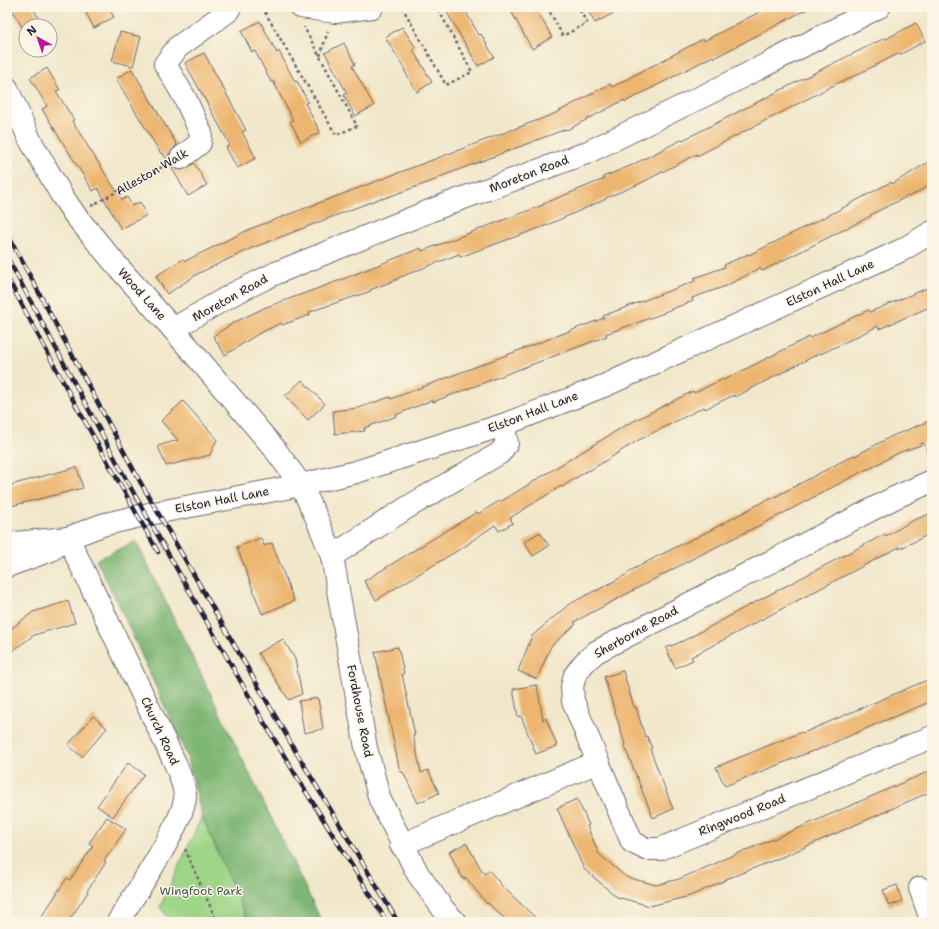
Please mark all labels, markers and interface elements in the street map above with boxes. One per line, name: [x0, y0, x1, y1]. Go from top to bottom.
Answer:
north arrow: [18, 18, 58, 58]
text: N: [24, 22, 40, 39]
street label: Alleston Walk: [113, 145, 191, 199]
street label: Moreton Road: [487, 151, 571, 197]
street label: Elston Hall Lane: [783, 255, 877, 310]
street label: Wood Lane: [114, 264, 170, 324]
street label: Moreton Road: [189, 270, 271, 325]
street label: Elston Hall Lane: [486, 387, 581, 437]
street label: Elston Hall Lane: [174, 483, 271, 517]
street label: Sherborne Road: [591, 602, 681, 662]
street label: Fordhouse Road: [343, 663, 377, 759]
street label: Church Road: [137, 694, 183, 768]
street label: Ringwood Road: [696, 790, 788, 840]
park label: Wingfoot Park: [160, 883, 242, 899]

